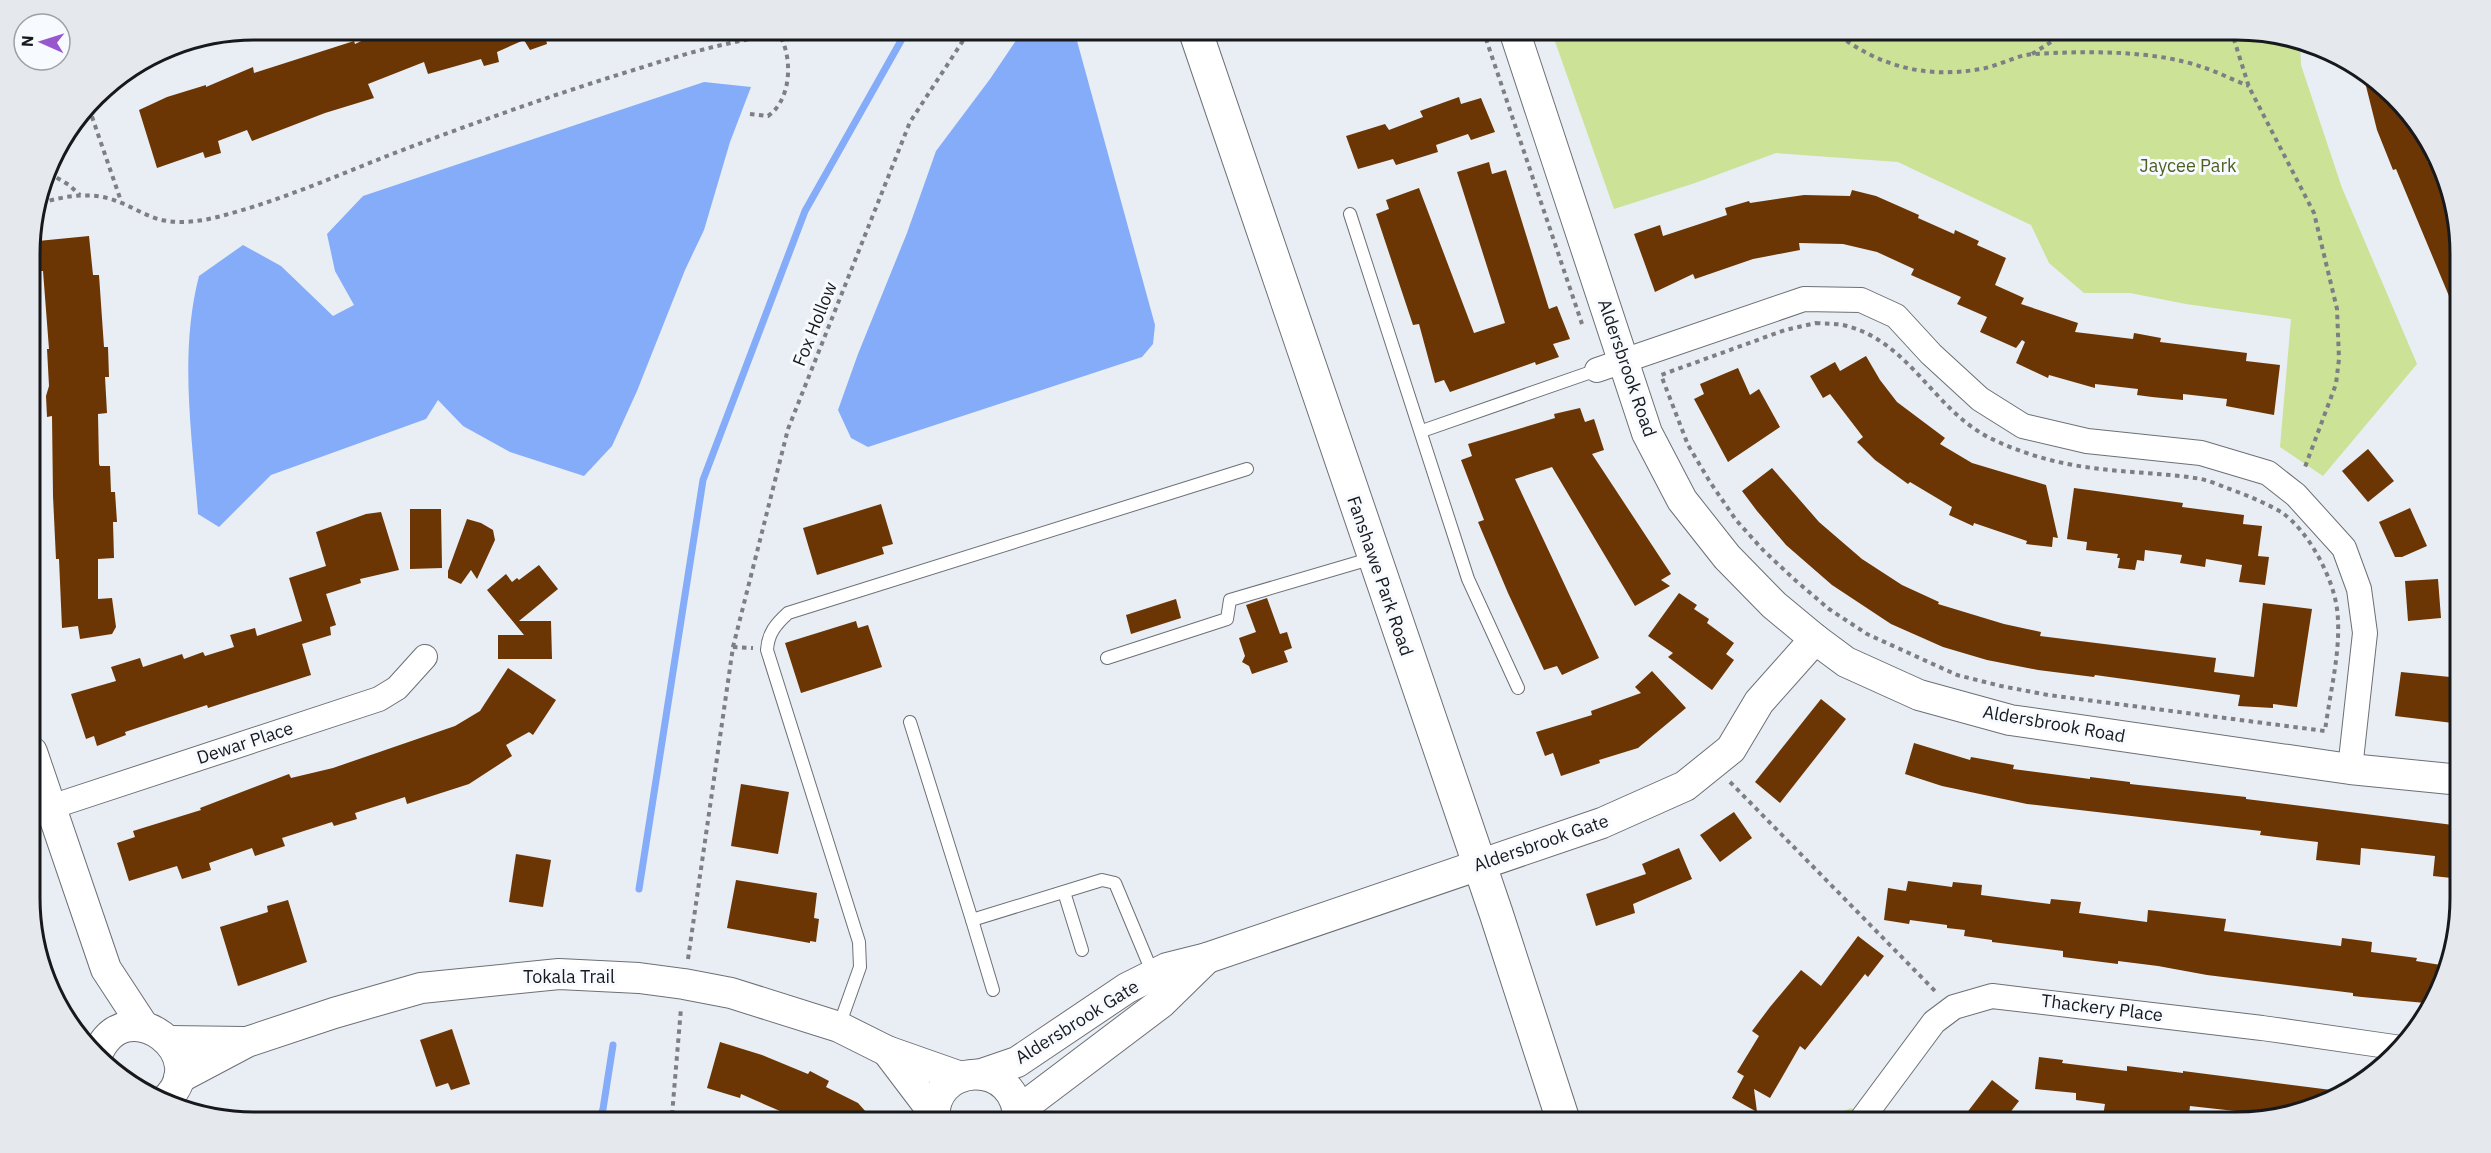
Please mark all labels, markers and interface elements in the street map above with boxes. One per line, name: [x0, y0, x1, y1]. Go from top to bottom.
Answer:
north arrow: [12, 12, 72, 72]
text: N: [17, 35, 37, 48]
park label: Jaycee Park: [2140, 154, 2237, 177]
street label: Fox Hollow: [787, 278, 842, 369]
street label: Aldersbrook Road: [1593, 296, 1662, 440]
street label: Fanshawe Park Road: [1342, 493, 1419, 659]
street label: Aldersbrook Road: [1981, 700, 2127, 747]
street label: Dewar Place: [194, 716, 296, 769]
street label: Aldersbrook Gate: [1470, 809, 1611, 876]
street label: Tokala Trail: [523, 965, 615, 988]
street label: Aldersbrook Gate: [1011, 974, 1143, 1069]
street label: Thackery Place: [2040, 989, 2164, 1026]

